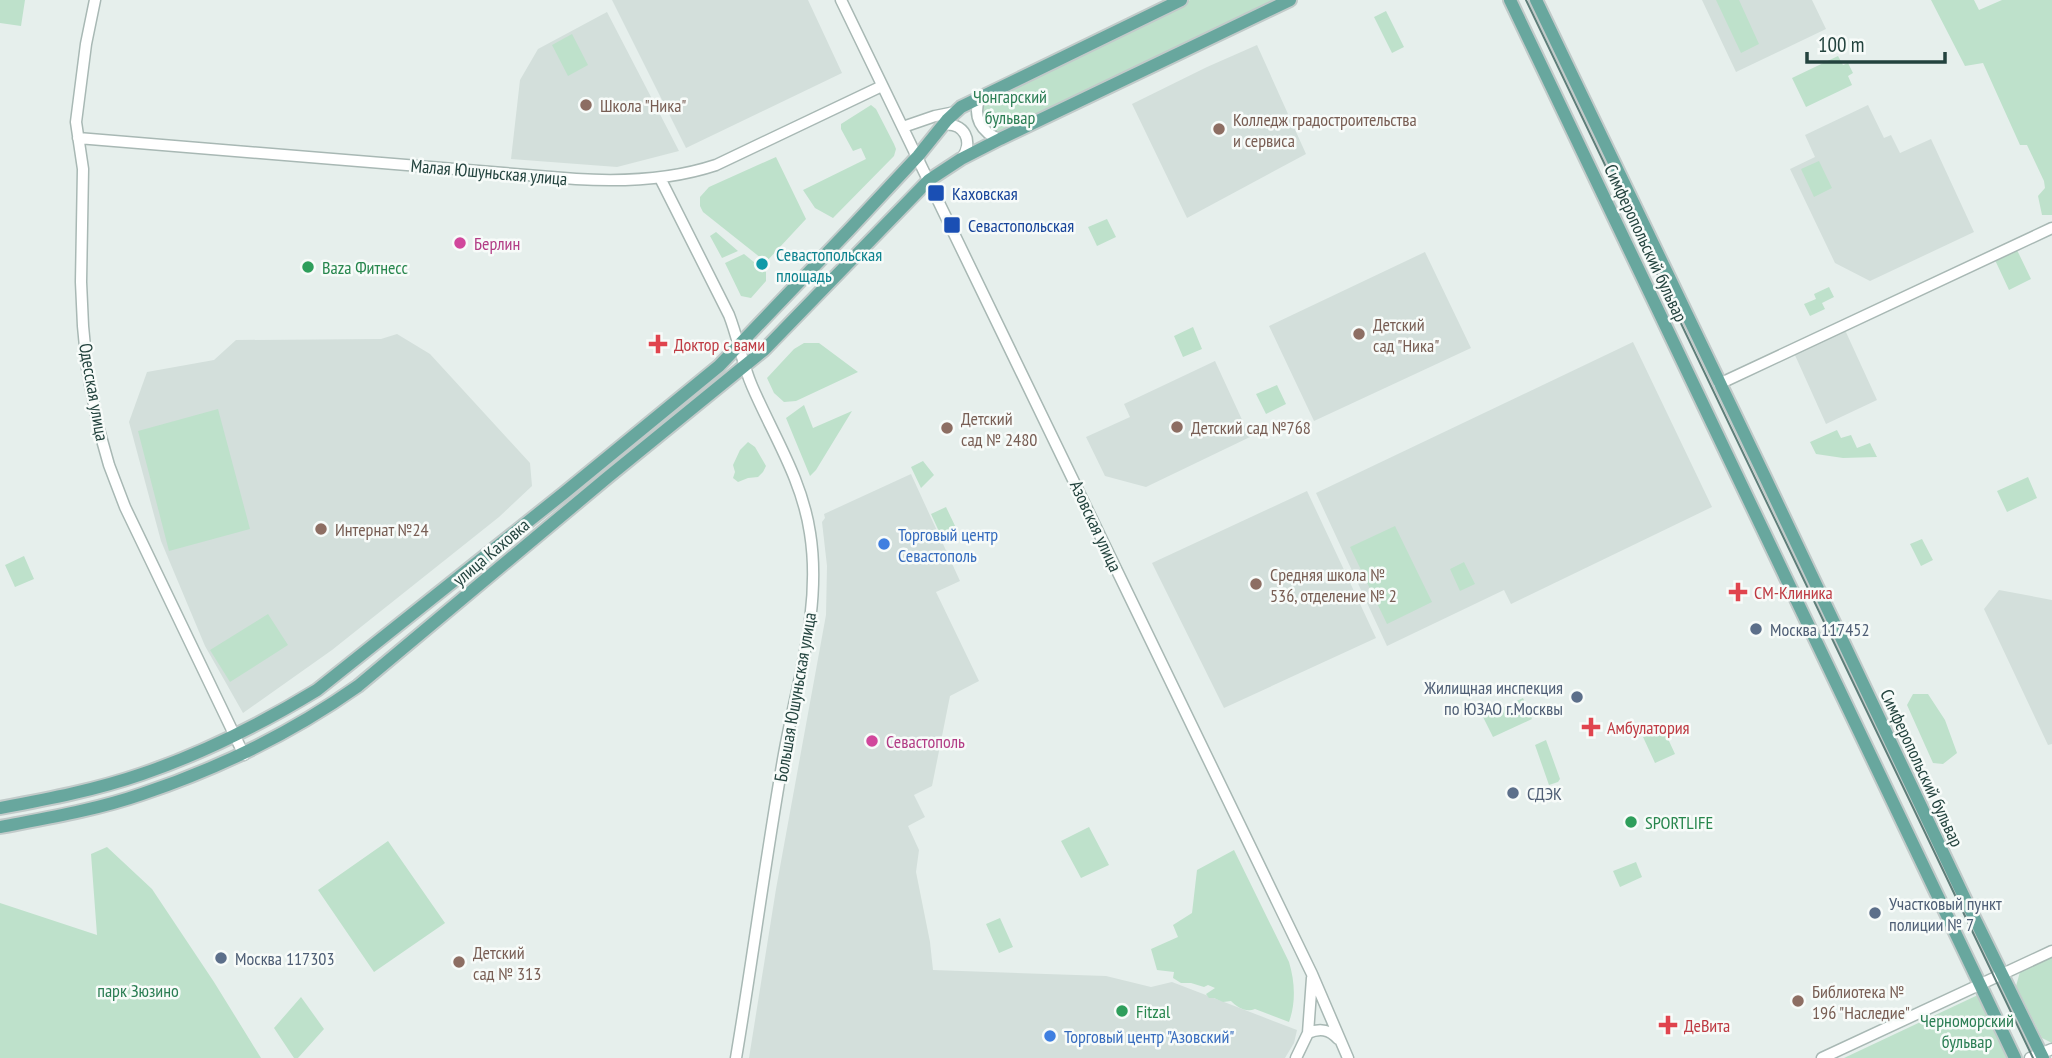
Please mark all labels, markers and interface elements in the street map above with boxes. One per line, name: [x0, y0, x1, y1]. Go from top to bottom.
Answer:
scale bar: [1807, 21, 1945, 65]
text: 100 m: [1818, 31, 1864, 58]
park label: Чонгарский бульвар: [973, 85, 1047, 129]
place label: Школа "Ника": [600, 94, 687, 117]
marker: Школа "Ника": [578, 97, 594, 113]
place label: Колледж градостроительства и сервиса: [1233, 108, 1417, 152]
marker: Колледж градостроительства и сервиса: [1211, 121, 1227, 137]
street label: Малая Юшуньская улица: [410, 154, 568, 190]
street label: Симферопольский бульвар: [1599, 160, 1693, 326]
place label: Каховская: [952, 182, 1018, 205]
marker: Каховская: [926, 183, 946, 203]
place label: Севастопольская: [968, 214, 1074, 237]
marker: Севастопольская: [942, 215, 962, 235]
place label: Берлин: [474, 232, 520, 255]
marker: Берлин: [452, 235, 468, 251]
place label: Севастопольская площадь: [776, 243, 882, 287]
place label: Baza Фитнесс: [322, 256, 408, 279]
marker: Севастопольская площадь: [754, 256, 770, 272]
marker: Baza Фитнесс: [300, 259, 316, 275]
place label: Детский сад "Ника": [1373, 313, 1439, 357]
marker: Детский сад "Ника": [1351, 326, 1367, 342]
place label: Доктор с вами: [674, 333, 765, 356]
marker: Доктор с вами: [648, 334, 668, 354]
street label: Одесская улица: [74, 341, 114, 443]
place label: Детский сад № 2480: [961, 407, 1037, 451]
place label: Детский сад №768: [1191, 416, 1311, 439]
marker: Детский сад №768: [1169, 419, 1185, 435]
marker: Детский сад № 2480: [939, 420, 955, 436]
street label: Азовская улица: [1065, 477, 1127, 575]
street label: улица Каховка: [448, 513, 534, 591]
place label: Интернат №24: [335, 518, 429, 541]
marker: Интернат №24: [313, 521, 329, 537]
place label: Торговый центр Севастополь: [898, 523, 998, 567]
marker: Торговый центр Севастополь: [876, 536, 892, 552]
place label: Средняя школа № 536, отделение № 2: [1270, 563, 1397, 607]
marker: Средняя школа № 536, отделение № 2: [1248, 576, 1264, 592]
place label: СМ-Клиника: [1754, 581, 1833, 604]
marker: СМ-Клиника: [1728, 582, 1748, 602]
street label: Большая Юшуньская улица: [769, 610, 821, 784]
place label: Москва 117452: [1770, 618, 1870, 641]
marker: Москва 117452: [1748, 621, 1764, 637]
place label: Жилищная инспекция по ЮЗАО г.Москвы: [1423, 676, 1563, 720]
street label: Симферопольский бульвар: [1875, 685, 1969, 851]
marker: Жилищная инспекция по ЮЗАО г.Москвы: [1569, 689, 1585, 705]
place label: Амбулатория: [1607, 716, 1690, 739]
marker: Амбулатория: [1581, 717, 1601, 737]
place label: Севастополь: [886, 730, 965, 753]
marker: Севастополь: [864, 733, 880, 749]
place label: СДЭК: [1527, 782, 1562, 805]
marker: СДЭК: [1505, 785, 1521, 801]
place label: SPORTLIFE: [1645, 811, 1713, 834]
marker: SPORTLIFE: [1623, 814, 1639, 830]
place label: Участковый пункт полиции № 7: [1889, 892, 2002, 936]
marker: Участковый пункт полиции № 7: [1867, 905, 1883, 921]
place label: Детский сад № 313: [473, 941, 541, 985]
place label: Москва 117303: [235, 947, 335, 970]
marker: Москва 117303: [213, 950, 229, 966]
marker: Детский сад № 313: [451, 954, 467, 970]
park label: парк Зюзино: [97, 979, 179, 1002]
place label: Библиотека № 196 "Наследие": [1812, 980, 1910, 1024]
marker: Библиотека № 196 "Наследие": [1790, 993, 1806, 1009]
place label: Fitzal: [1136, 1000, 1171, 1023]
marker: Fitzal: [1114, 1003, 1130, 1019]
park label: Черноморский бульвар: [1920, 1009, 2014, 1053]
place label: ДеВита: [1684, 1014, 1730, 1037]
marker: ДеВита: [1658, 1015, 1678, 1035]
place label: Торговый центр "Азовский": [1064, 1025, 1234, 1048]
marker: Торговый центр "Азовский": [1042, 1028, 1058, 1044]

